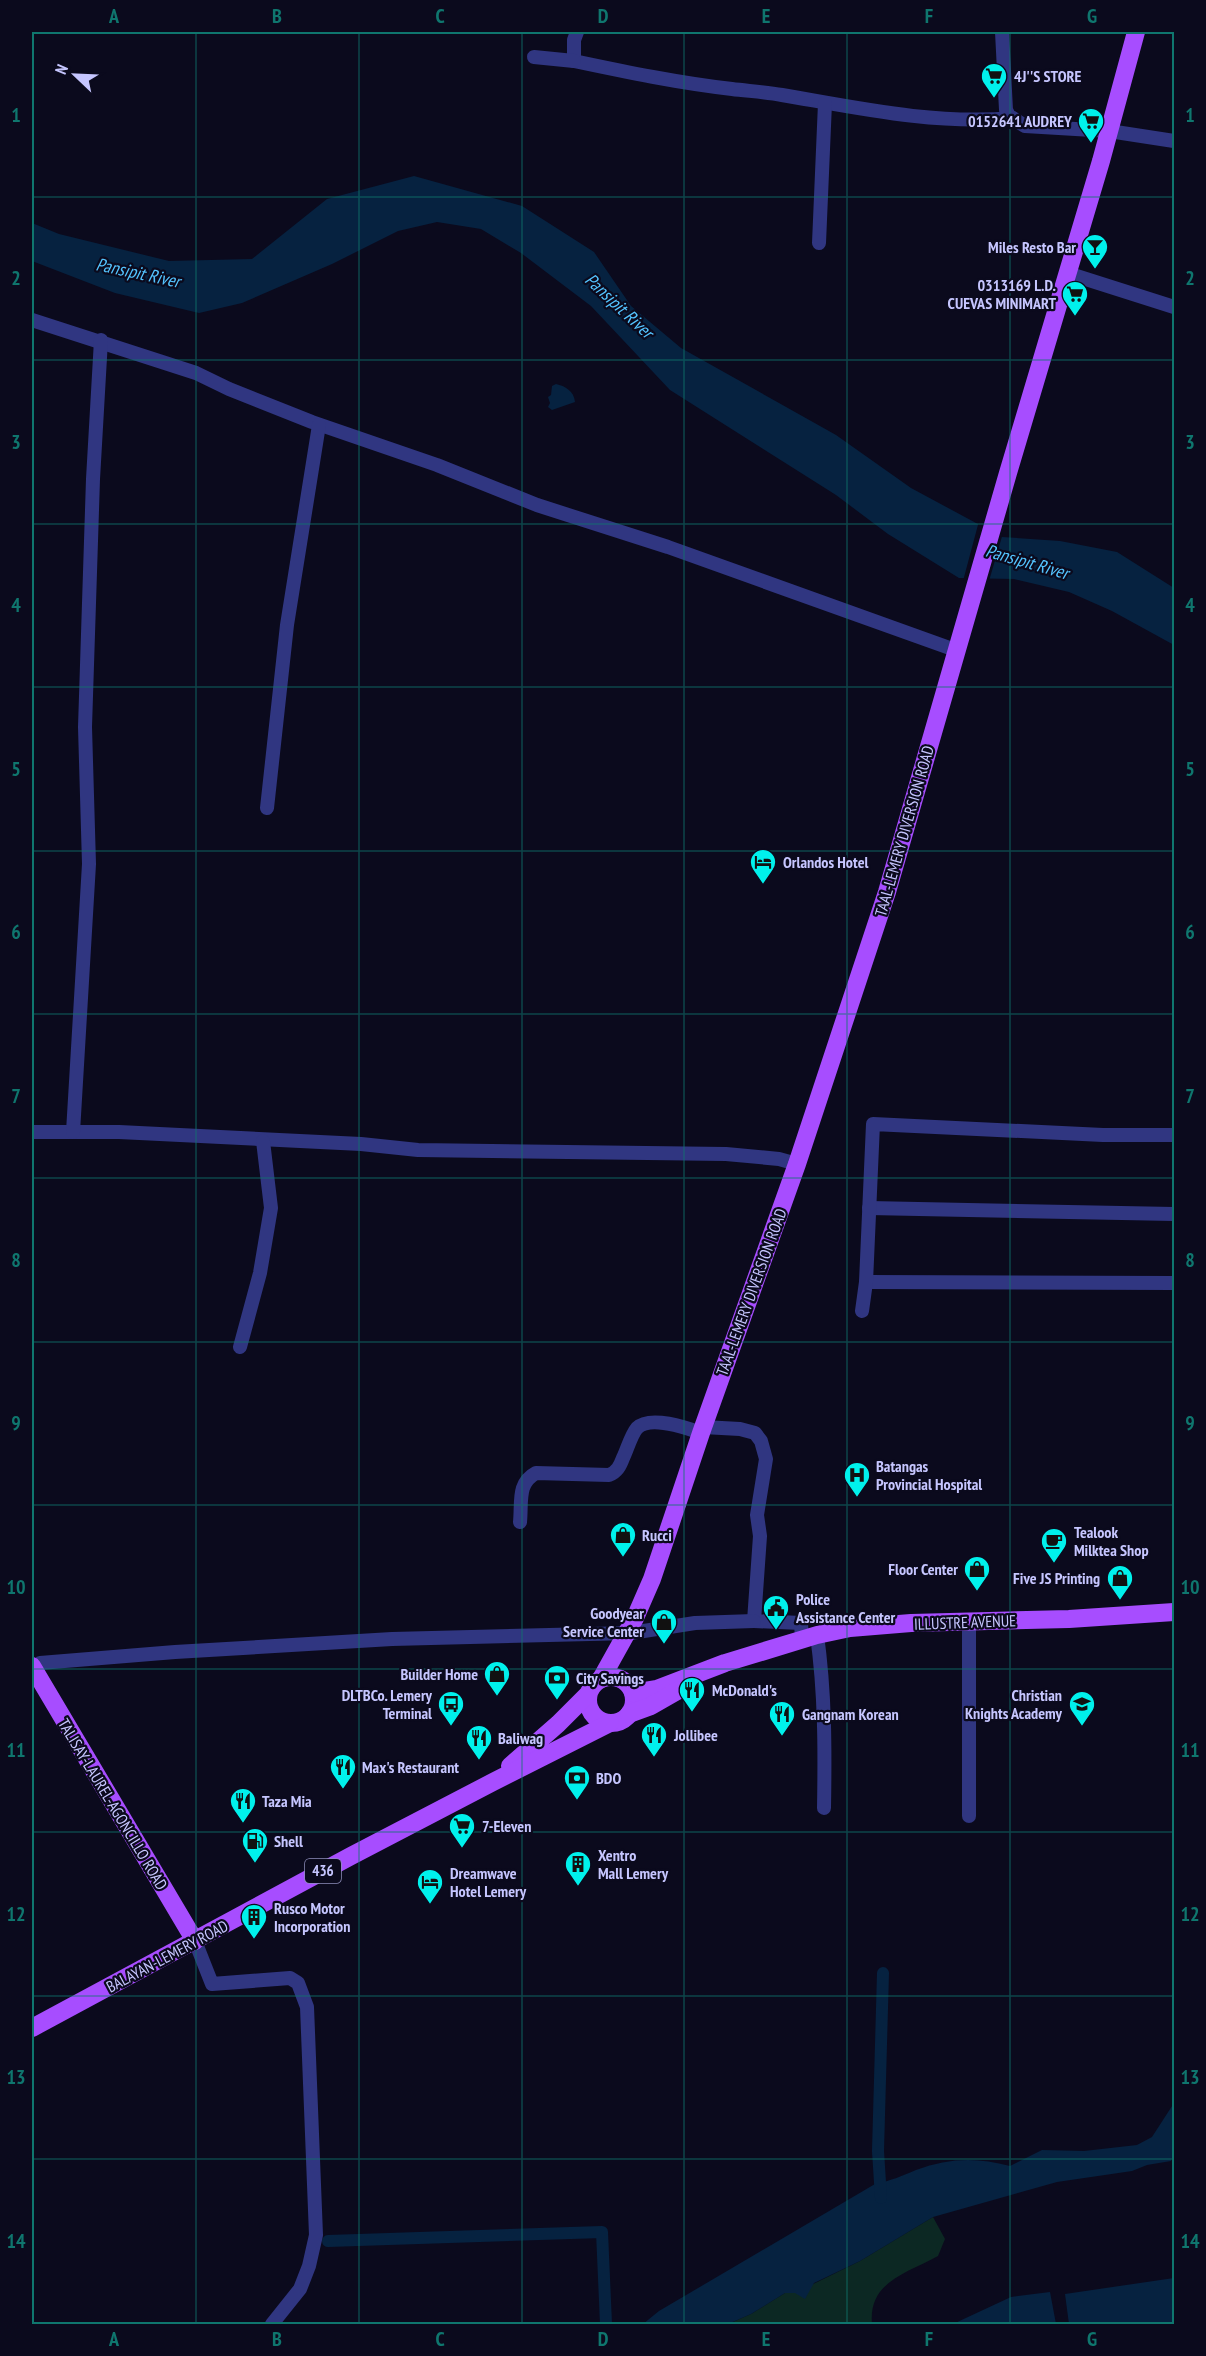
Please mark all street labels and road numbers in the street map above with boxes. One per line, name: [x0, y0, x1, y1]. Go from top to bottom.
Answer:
street label: TAAL-LEMERY DIVERSION ROAD: [870, 743, 938, 919]
street label: TAAL-LEMERY DIVERSION ROAD: [711, 1206, 791, 1378]
street label: ILLUSTRE AVENUE: [914, 1610, 1016, 1634]
street label: TALISAY-LAUREL-AGONCILLO ROAD: [54, 1715, 172, 1893]
road number: 436: [305, 1859, 341, 1883]
street label: BALAYAN-LEMERY ROAD: [103, 1915, 231, 1997]

